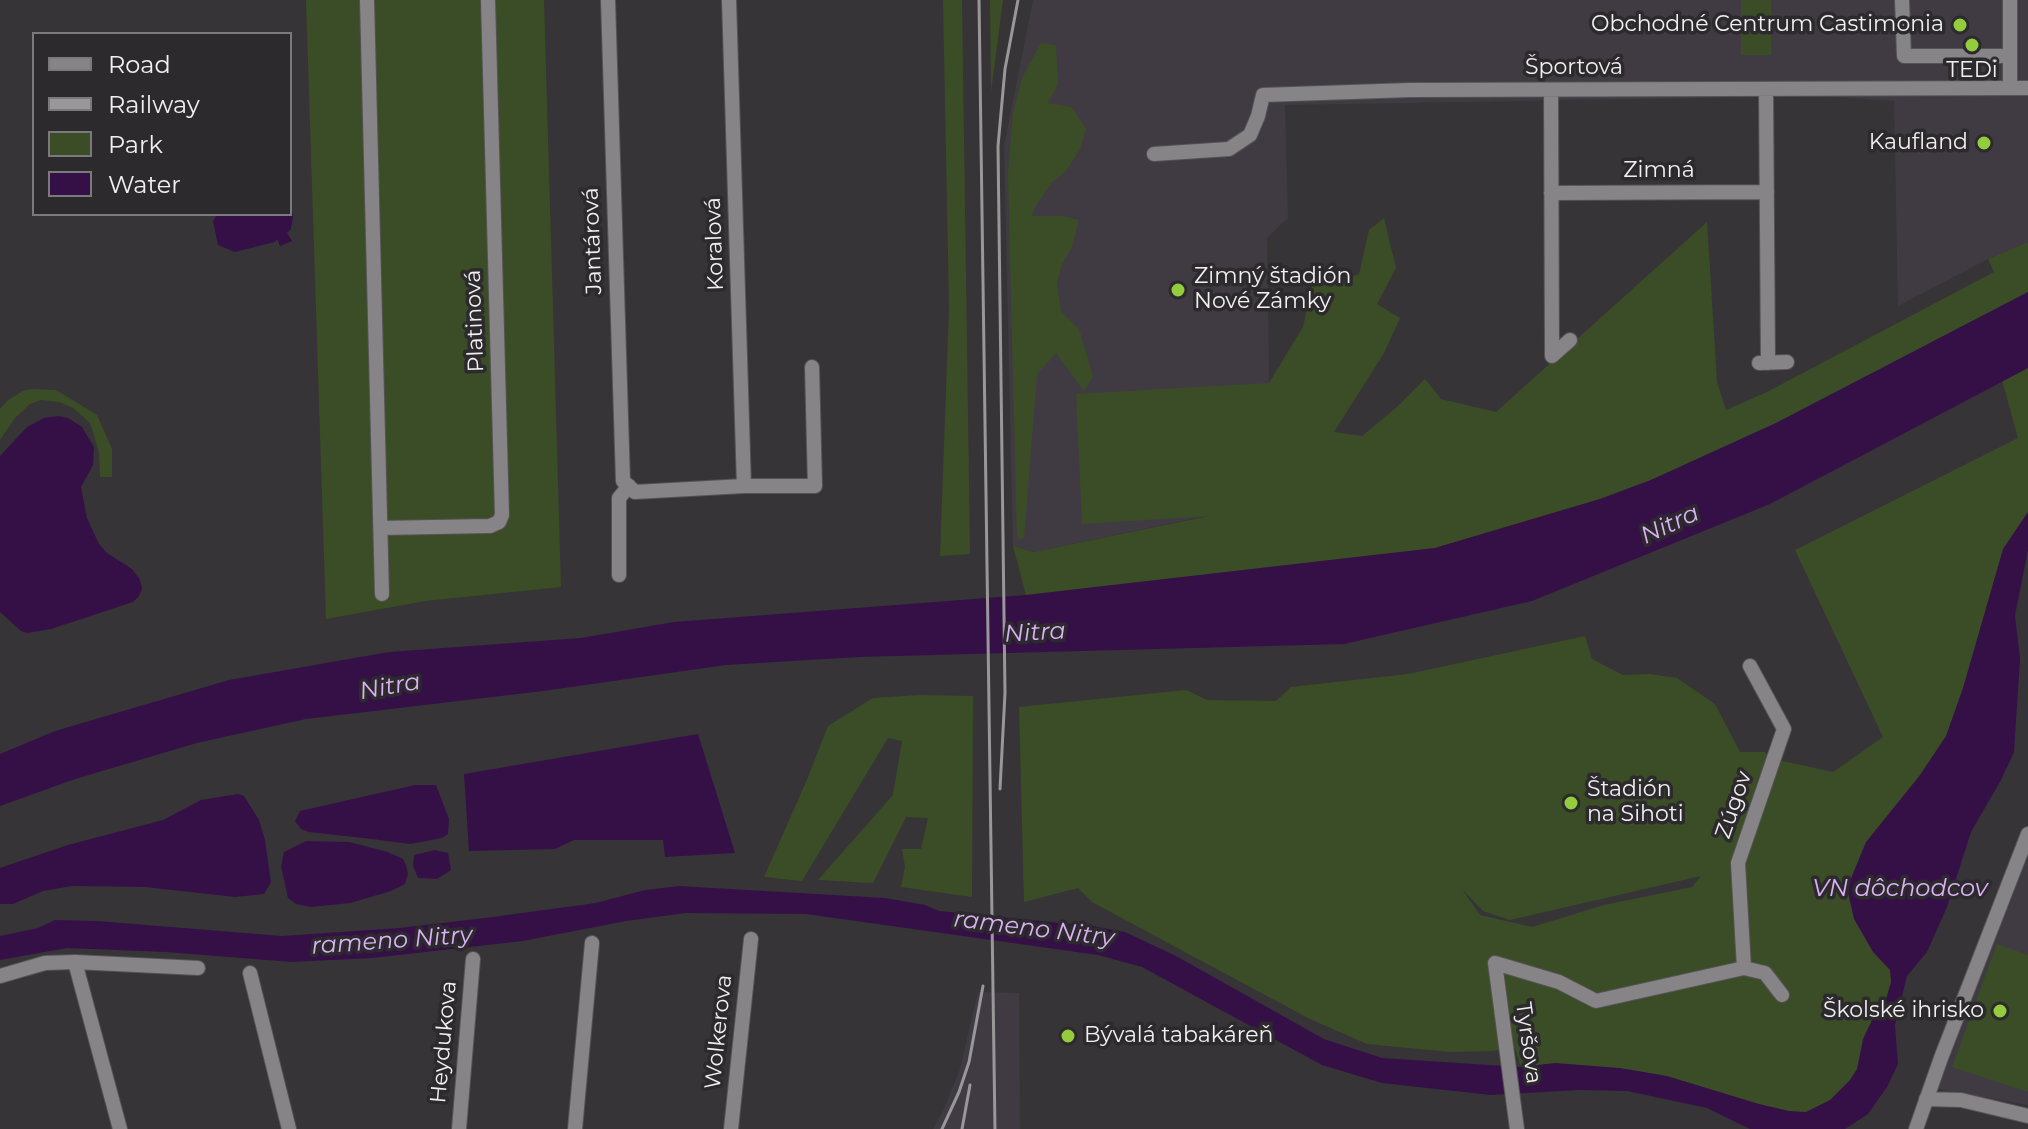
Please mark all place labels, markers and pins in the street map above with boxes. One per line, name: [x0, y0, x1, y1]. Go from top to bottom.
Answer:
place label: Obchodné Centrum Castimonia: [1591, 12, 1944, 38]
marker: Obchodné Centrum Castimonia: [1951, 16, 1969, 34]
marker: TEDi: [1963, 36, 1981, 54]
place label: TEDi: [1946, 58, 1998, 84]
place label: Kaufland: [1869, 130, 1968, 156]
marker: Kaufland: [1975, 134, 1993, 152]
place label: Zimný štadión Nové Zámky: [1194, 264, 1351, 316]
marker: Zimný štadión Nové Zámky: [1169, 281, 1187, 299]
place label: Štadión na Sihoti: [1587, 777, 1684, 828]
marker: Štadión na Sihoti: [1562, 794, 1580, 812]
place label: Školské ihrisko: [1823, 998, 1984, 1024]
marker: Školské ihrisko: [1991, 1002, 2009, 1020]
place label: Bývalá tabakáreň: [1084, 1023, 1273, 1049]
marker: Bývalá tabakáreň: [1059, 1027, 1077, 1045]

